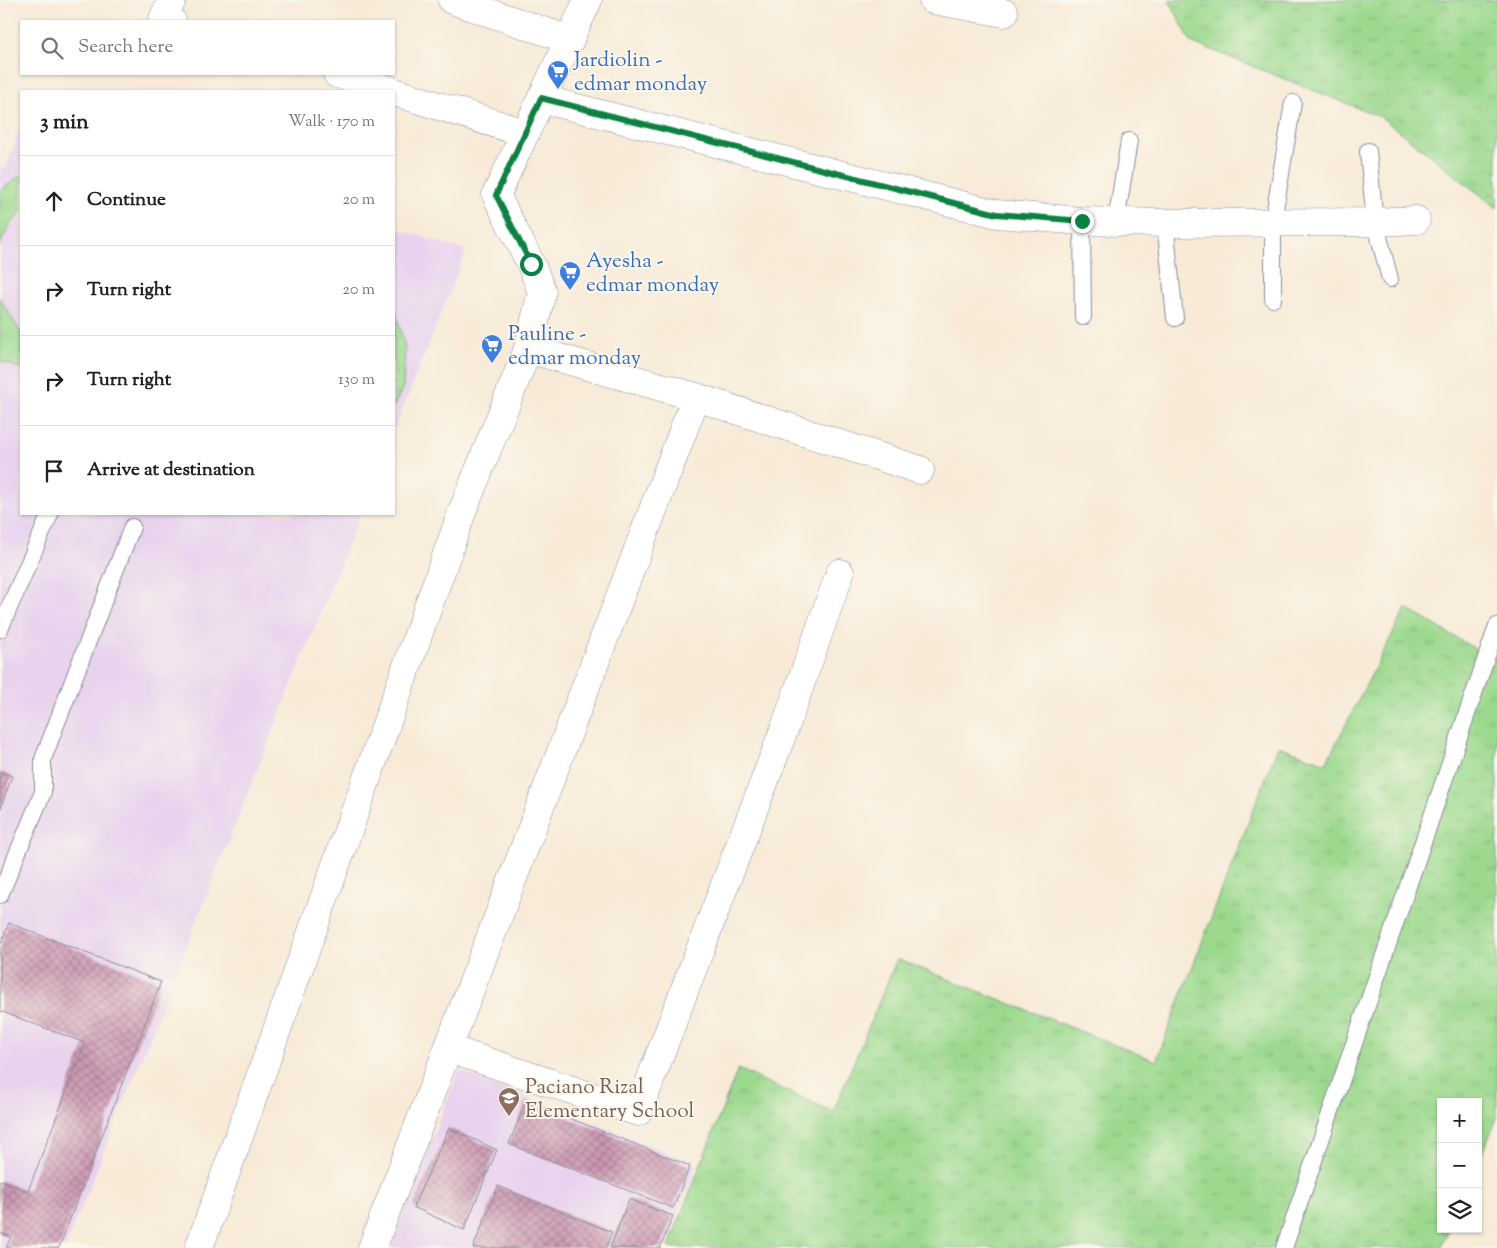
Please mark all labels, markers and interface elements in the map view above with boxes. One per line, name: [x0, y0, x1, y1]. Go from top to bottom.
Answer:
search box: [20, 20, 395, 75]
icon: search: [38, 34, 66, 62]
text: Search here: [78, 34, 173, 61]
place label: Jardiolin - edmar monday: [573, 46, 708, 100]
supermarket icon: Jardiolin - edmar monday: [546, 59, 570, 90]
text: 3 min: [40, 108, 89, 138]
text: Walk · 170 m: [288, 111, 375, 134]
icon: ahead: [40, 187, 68, 215]
text: Continue: [87, 187, 166, 214]
text: 20 m: [342, 189, 375, 212]
route end: [1071, 210, 1094, 233]
place label: Ayesha - edmar monday: [586, 247, 720, 301]
route start: [520, 253, 543, 276]
supermarket icon: Ayesha - edmar monday: [558, 260, 582, 291]
icon: right: [40, 277, 68, 305]
text: Turn right: [87, 277, 171, 304]
text: 20 m: [342, 279, 375, 302]
place label: Pauline - edmar monday: [508, 320, 642, 374]
supermarket icon: Pauline - edmar monday: [480, 333, 504, 364]
icon: right: [40, 367, 68, 395]
text: Turn right: [87, 367, 171, 394]
text: 130 m: [338, 369, 375, 392]
icon: arrive: [40, 457, 68, 485]
text: Arrive at destination: [87, 457, 255, 484]
place label: Paciano Rizal Elementary School: [525, 1073, 695, 1127]
school or university icon: Paciano Rizal Elementary School: [497, 1086, 521, 1117]
map controls: [1437, 1098, 1482, 1233]
button: +: [1437, 1098, 1482, 1143]
button: −: [1437, 1143, 1482, 1188]
button: layers: [1437, 1188, 1482, 1233]

